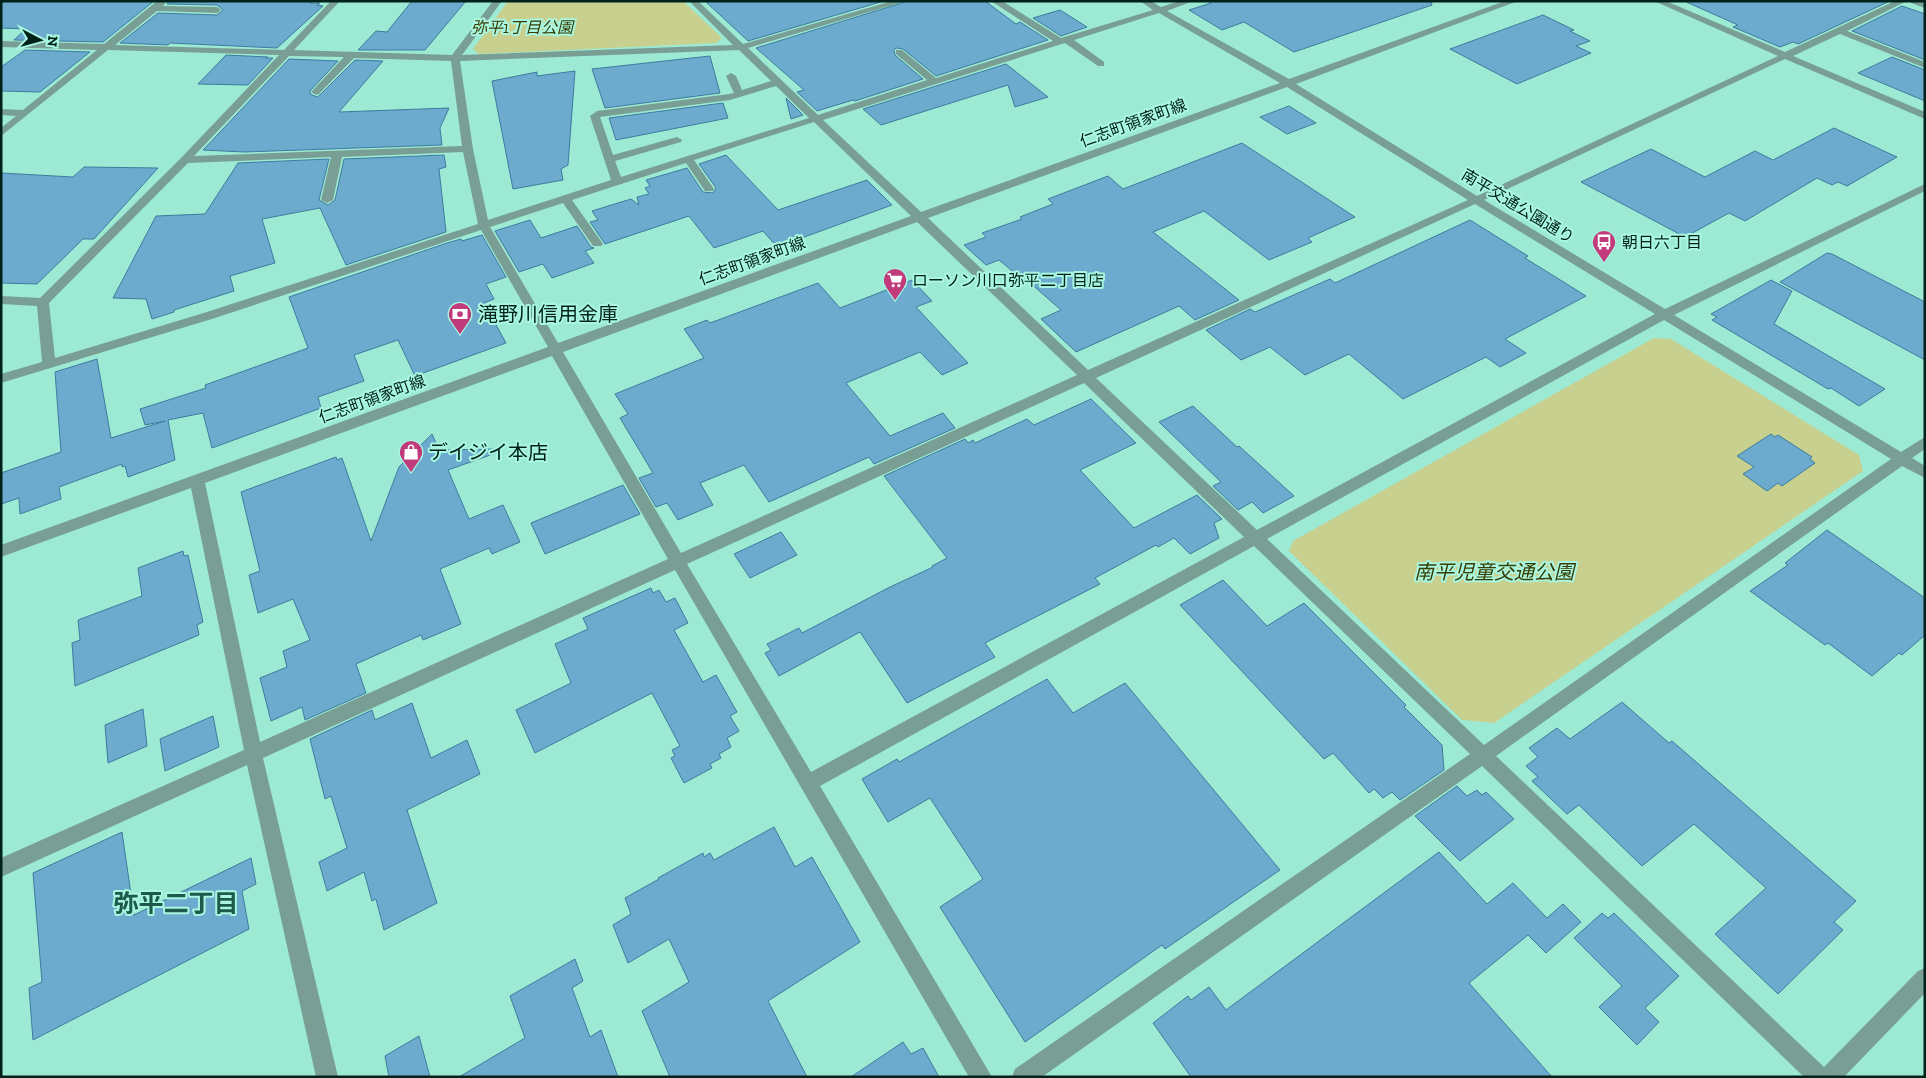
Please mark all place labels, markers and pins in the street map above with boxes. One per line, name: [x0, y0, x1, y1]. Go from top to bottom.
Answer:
bus stop icon: 朝日六丁目: [1591, 229, 1617, 263]
place label: 朝日六丁目: [1622, 233, 1702, 252]
supermarket icon: ローソン川口弥平二丁目店: [882, 267, 908, 301]
place label: ローソン川口弥平二丁目店: [912, 271, 1104, 290]
bank icon: 滝野川信用金庫: [447, 301, 473, 335]
place label: 滝野川信用金庫: [478, 302, 618, 326]
shop icon: デイジイ本店: [398, 439, 424, 473]
place label: デイジイ本店: [428, 440, 548, 464]

